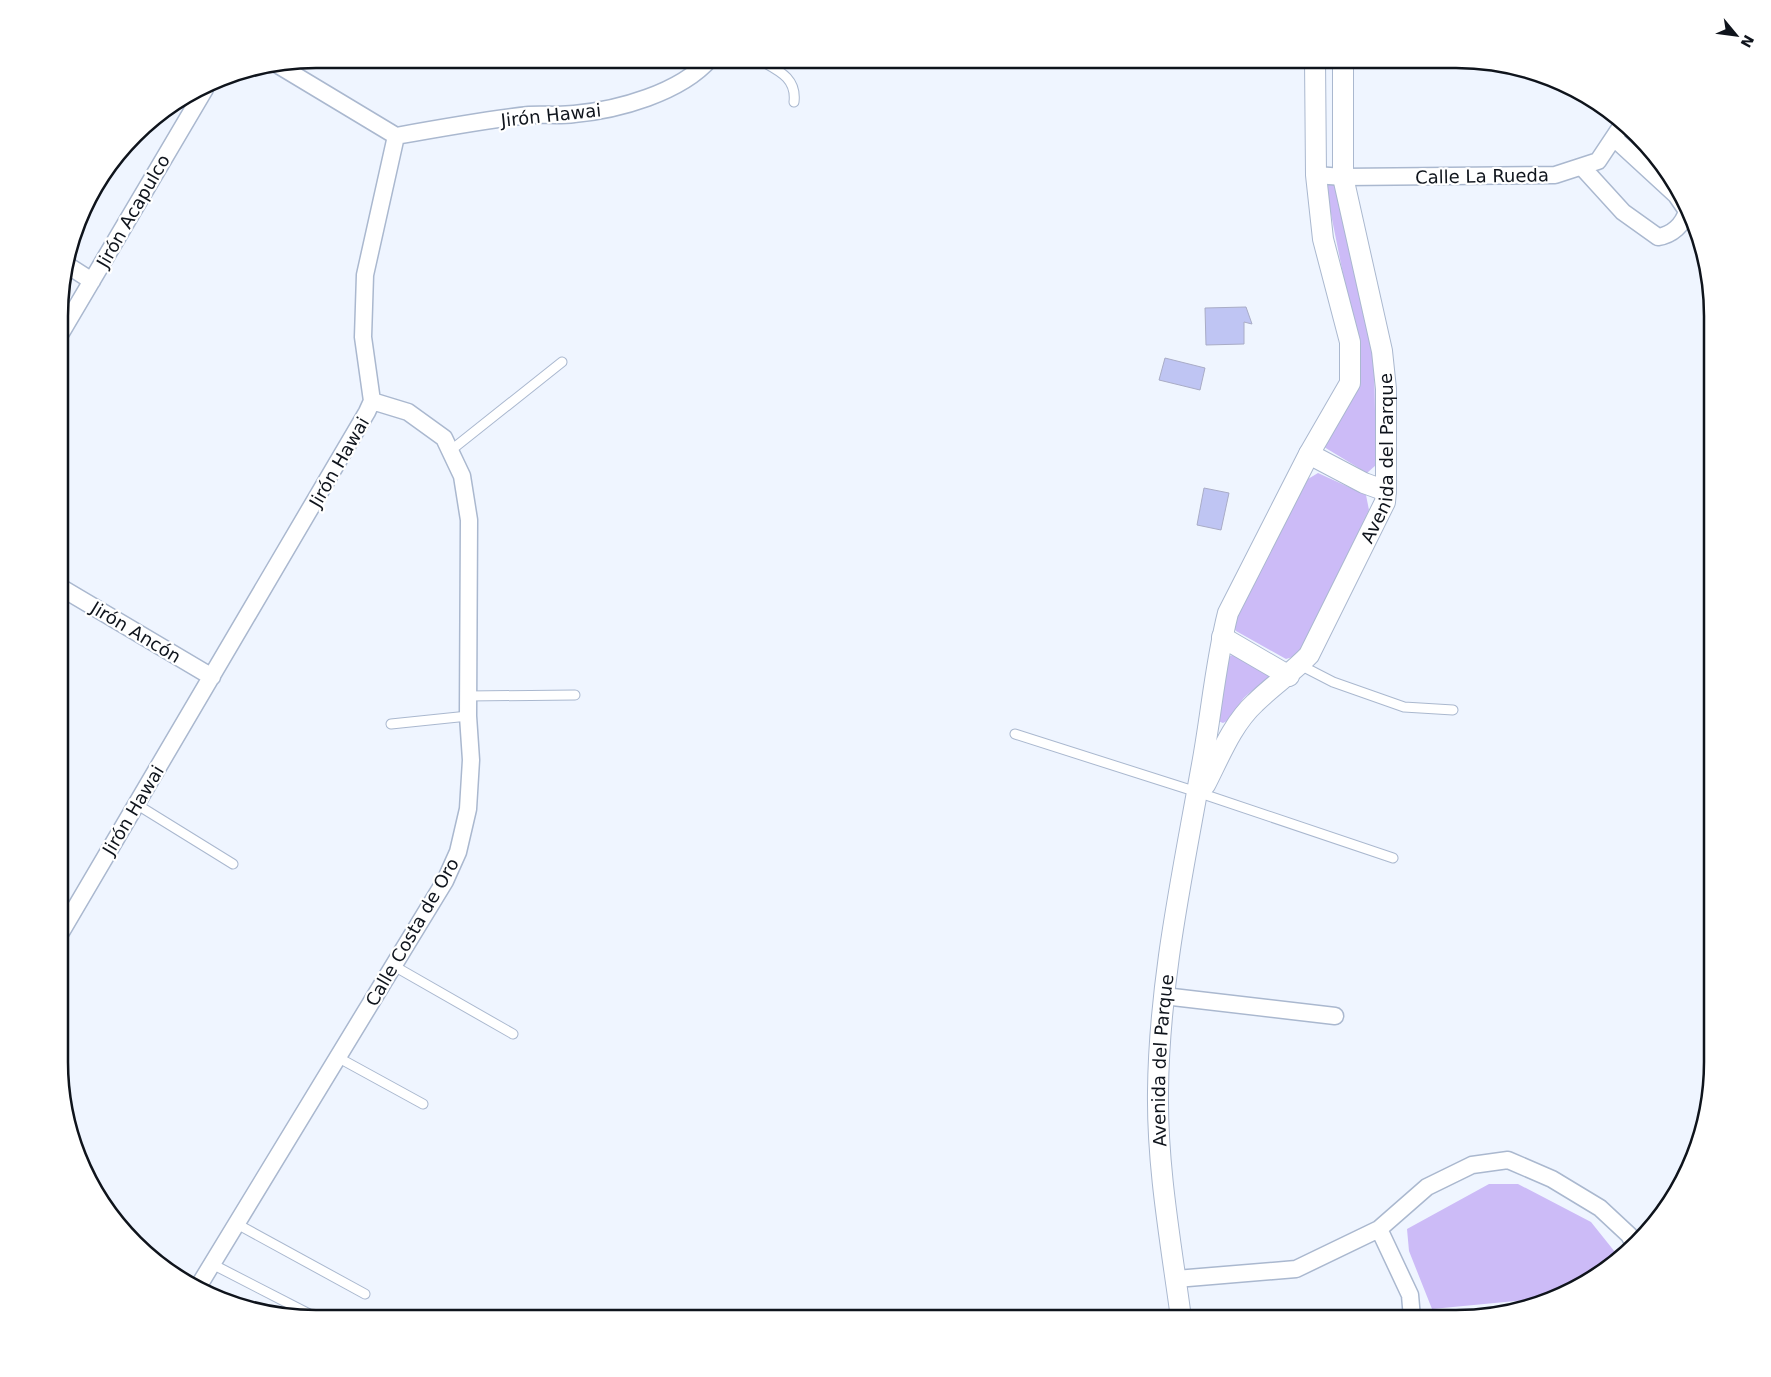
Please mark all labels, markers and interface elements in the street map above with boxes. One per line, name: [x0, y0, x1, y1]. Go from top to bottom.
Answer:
north arrow: [1711, 10, 1761, 60]
text: N: [1738, 32, 1757, 50]
street label: Jirón Hawai: [499, 99, 602, 131]
street label: Jirón Acapulco: [92, 151, 174, 272]
street label: Calle La Rueda: [1415, 164, 1549, 188]
street label: Avenida del Parque: [1356, 372, 1397, 546]
street label: Jirón Hawai: [304, 413, 373, 512]
street label: Jirón Ancón: [86, 596, 185, 667]
street label: Jirón Hawai: [98, 761, 168, 859]
street label: Calle Costa de Oro: [361, 854, 463, 1010]
street label: Avenida del Parque: [1147, 973, 1177, 1148]

